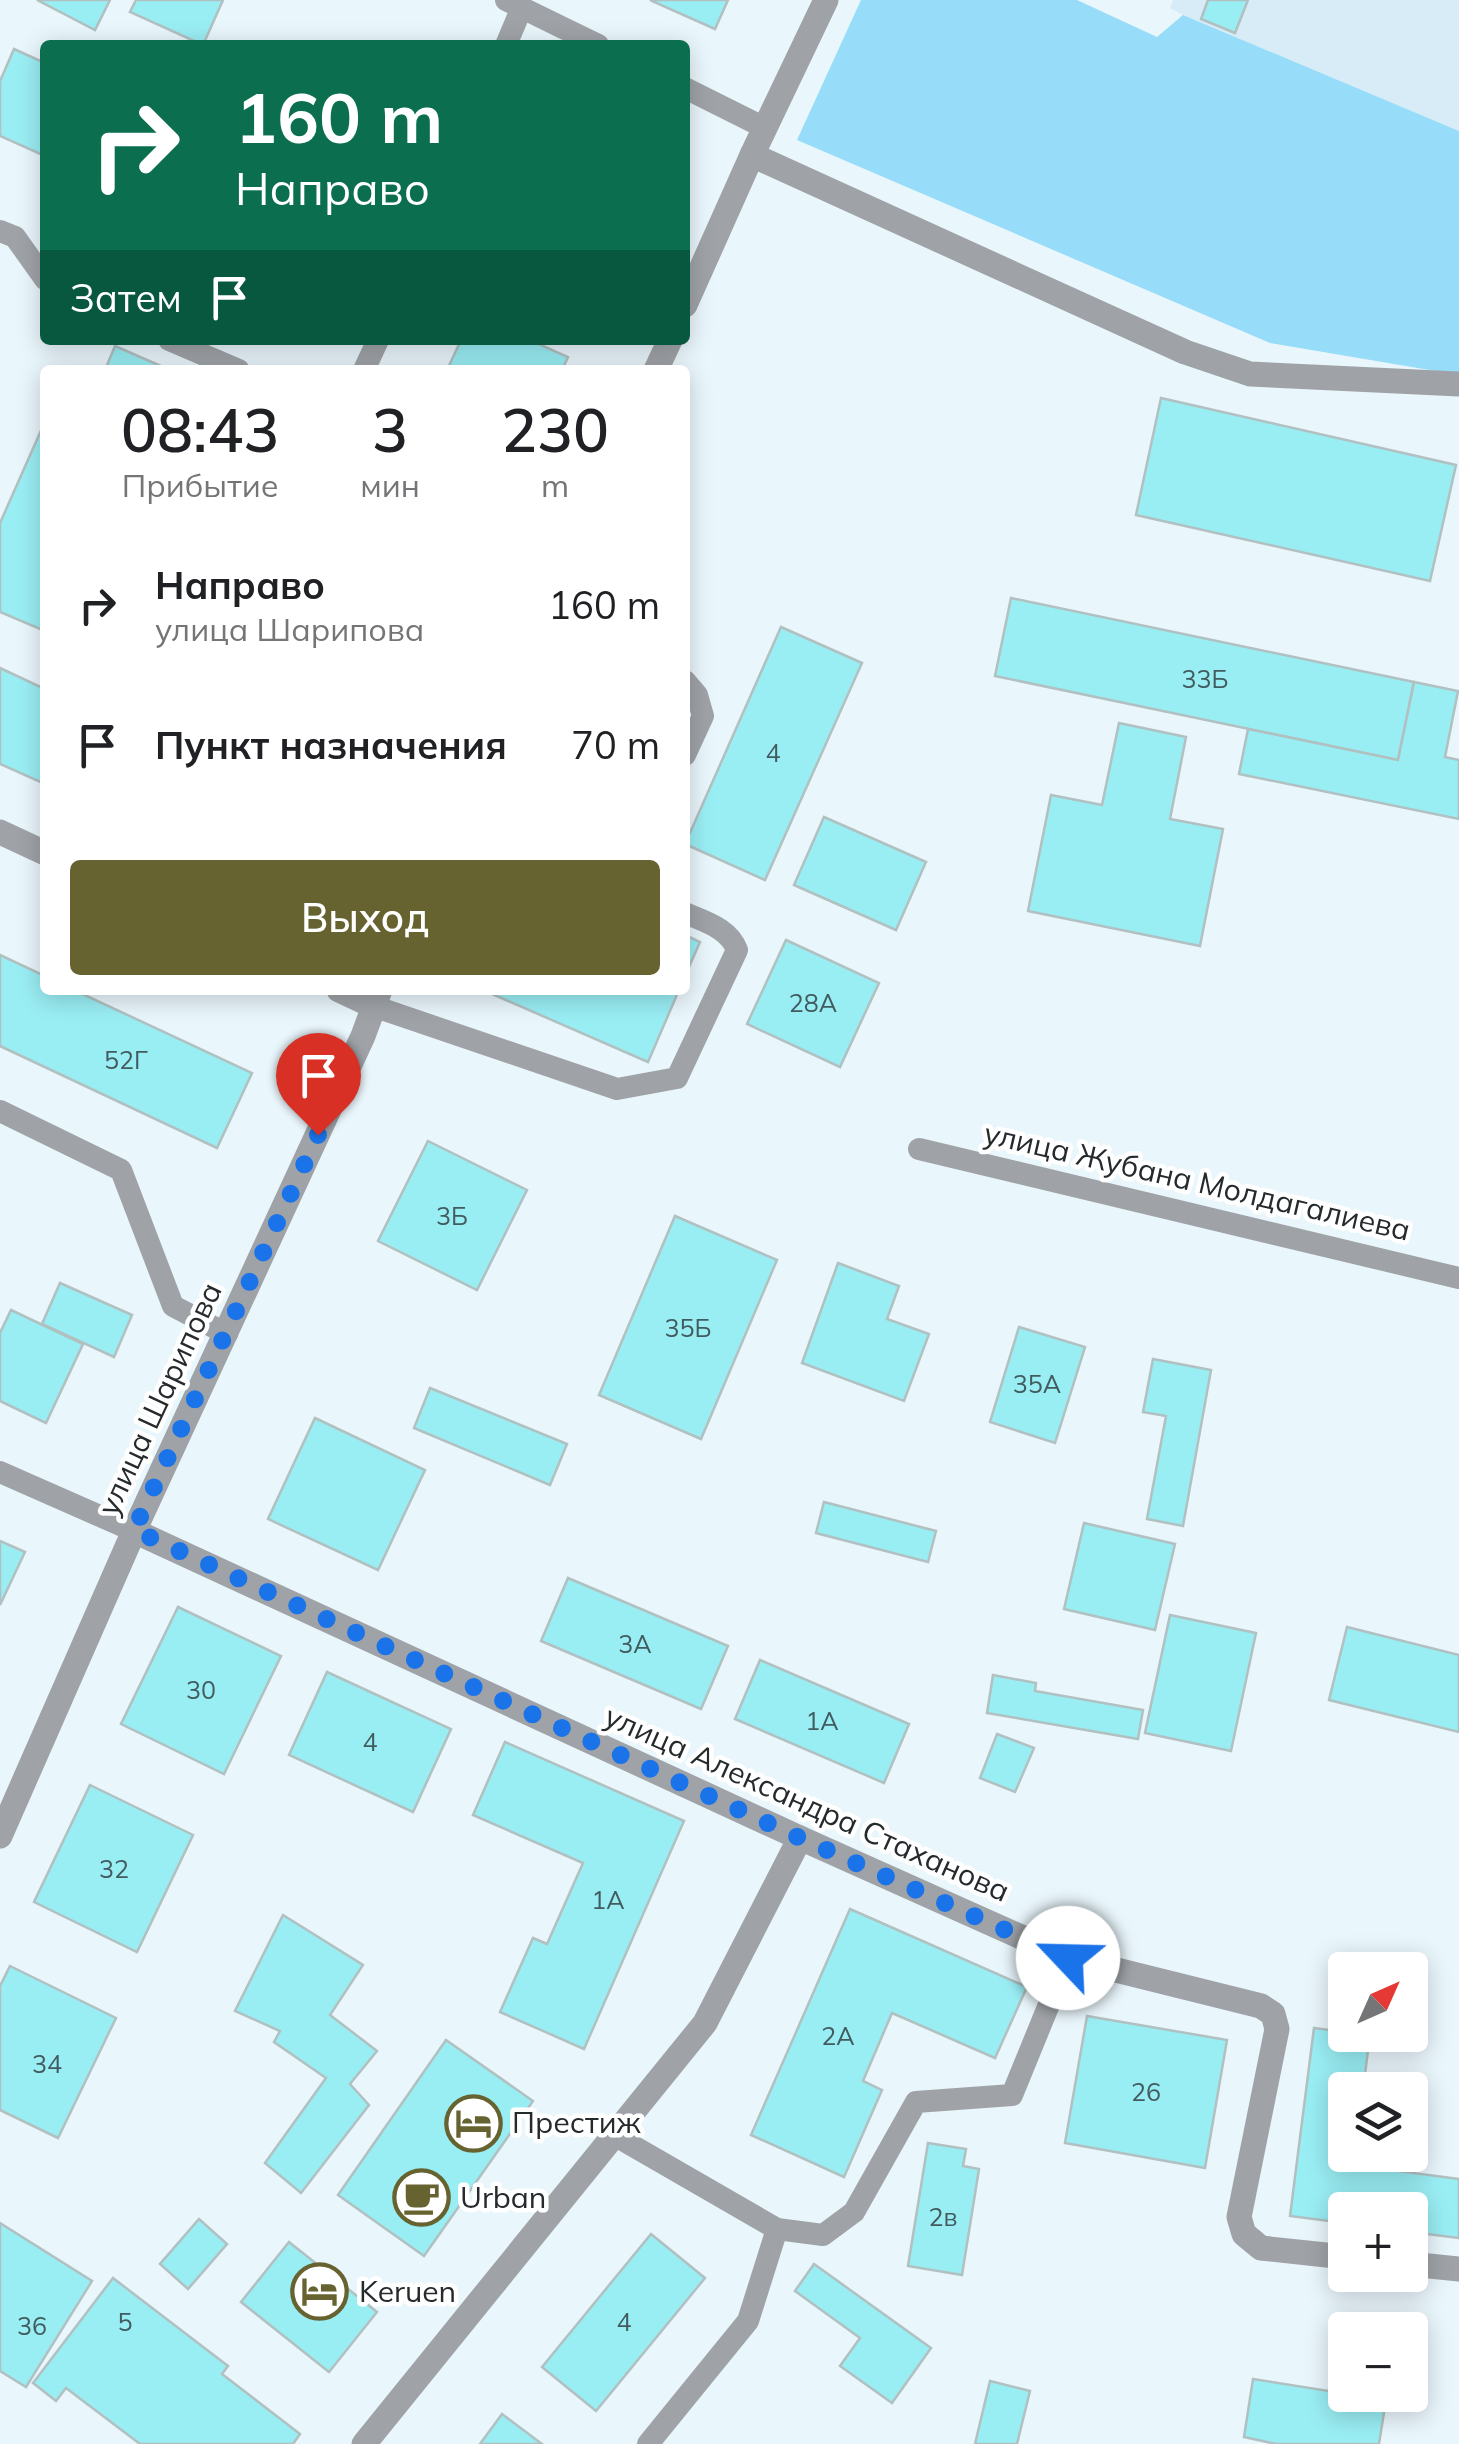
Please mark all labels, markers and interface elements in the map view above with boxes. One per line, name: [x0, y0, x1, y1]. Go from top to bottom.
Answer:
text: 160 m: [235, 73, 443, 161]
icon: right: [70, 80, 200, 210]
text: Направо: [235, 160, 430, 216]
icon: arrive: [202, 270, 257, 325]
text: Затем: [70, 274, 182, 322]
text: 08:43: [121, 392, 279, 467]
text: 3: [372, 392, 408, 467]
text: 230: [501, 392, 609, 467]
text: Прибытие: [122, 465, 279, 505]
text: мин: [360, 465, 420, 505]
text: m: [541, 465, 569, 505]
text: Направо: [155, 561, 325, 609]
icon: right: [70, 578, 125, 633]
text: 160 m: [548, 581, 660, 629]
text: улица Шарипова: [155, 609, 424, 649]
house number: 33Б: [1182, 663, 1228, 694]
icon: arrive: [70, 718, 125, 773]
text: Пункт назначения: [155, 721, 507, 769]
text: 70 m: [571, 721, 660, 769]
house number: 4: [765, 737, 781, 768]
button: Выход: [70, 860, 660, 975]
house number: 28А: [789, 987, 837, 1018]
pin: [276, 1033, 361, 1136]
house number: 52Г: [104, 1044, 148, 1075]
icon: arrive: [291, 1048, 346, 1103]
street label: улица Жубана Молдагалиева: [980, 1113, 1414, 1249]
house number: 3Б: [436, 1200, 468, 1231]
street label: улица Шарипова: [89, 1276, 230, 1521]
house number: 35Б: [665, 1312, 711, 1343]
house number: 35А: [1013, 1368, 1061, 1399]
house number: 3А: [618, 1628, 652, 1659]
house number: 30: [186, 1674, 216, 1705]
street label: улица Александра Стаханова: [599, 1696, 1016, 1910]
house number: 1А: [805, 1705, 839, 1736]
house number: 4: [362, 1726, 378, 1757]
house number: 32: [99, 1853, 129, 1884]
house number: 1А: [591, 1884, 625, 1915]
position arrow: [1016, 1906, 1120, 2010]
north arrow: [1328, 1952, 1428, 2052]
map controls: [1328, 1952, 1428, 2412]
house number: 2А: [821, 2020, 855, 2051]
house number: 34: [32, 2048, 62, 2079]
button: layers: [1328, 2072, 1428, 2172]
house number: 26: [1131, 2076, 1161, 2107]
hotel icon: Престиж: [443, 2093, 503, 2153]
place label: Престиж: [512, 2103, 642, 2141]
cafe icon: Urban: [391, 2168, 451, 2228]
place label: Urban: [460, 2178, 546, 2216]
button: +: [1328, 2192, 1428, 2292]
house number: 2в: [929, 2201, 957, 2232]
hotel icon: Keruen: [290, 2262, 350, 2322]
place label: Keruen: [359, 2272, 456, 2310]
house number: 5: [117, 2306, 133, 2337]
house number: 4: [616, 2306, 632, 2337]
house number: 36: [17, 2310, 47, 2341]
button: −: [1328, 2312, 1428, 2412]

